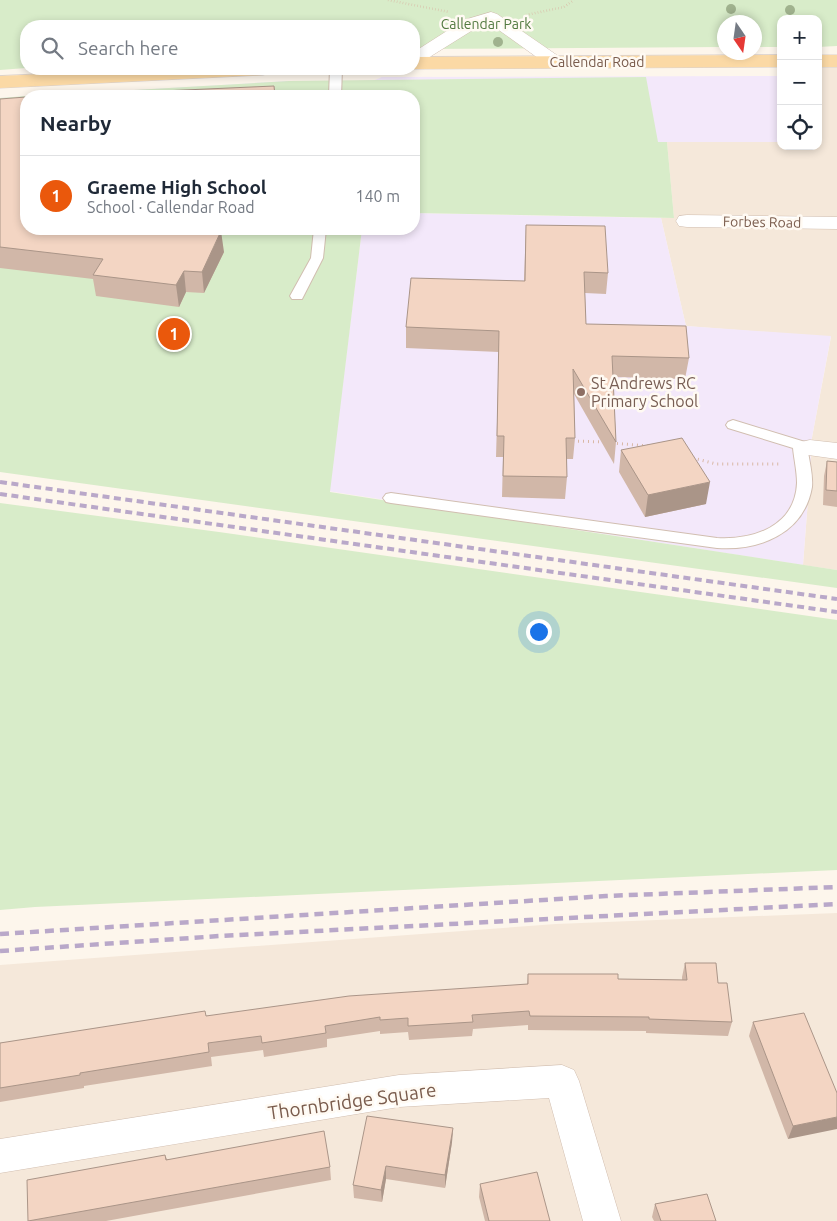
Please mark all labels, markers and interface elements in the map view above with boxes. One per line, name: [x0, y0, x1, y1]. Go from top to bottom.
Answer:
north arrow: [717, 15, 762, 60]
map controls: [777, 15, 822, 150]
button: +: [777, 15, 822, 60]
park label: Callendar Park: [441, 16, 531, 32]
search box: [20, 20, 420, 75]
icon: search: [38, 34, 66, 62]
text: Search here: [78, 37, 178, 59]
street label: Callendar Road: [549, 54, 645, 70]
button: −: [777, 60, 822, 105]
button: locate: [777, 105, 822, 150]
text: Nearby: [40, 111, 111, 135]
text: Graeme High School: [87, 176, 267, 198]
text: 1: [51, 187, 61, 205]
text: 140 m: [355, 187, 400, 205]
text: School · Callendar Road: [87, 198, 255, 216]
street label: Forbes Road: [723, 213, 801, 231]
pin: 1: [158, 315, 190, 353]
place label: St Andrews RC Primary School: [591, 374, 698, 410]
marker: St Andrews RC Primary School: [575, 386, 587, 398]
your location: [526, 619, 552, 645]
street label: Thornbridge Square: [266, 1078, 438, 1124]

